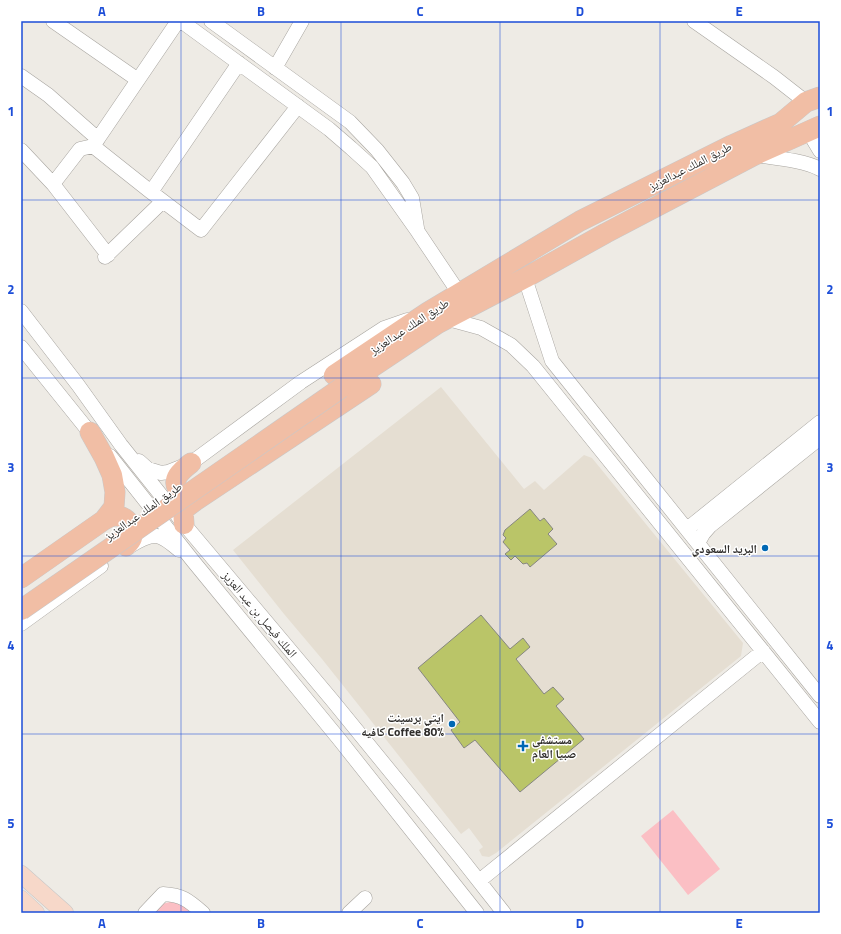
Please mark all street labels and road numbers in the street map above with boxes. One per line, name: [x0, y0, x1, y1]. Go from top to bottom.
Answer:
street label: طريق الملك عبدالعزيز: [644, 137, 735, 196]
street label: طريق الملك عبدالعزيز: [365, 293, 453, 359]
street label: طريق الملك عبدالعزيز: [99, 477, 186, 546]
street label: الملك فيصل بن عبد العزيز: [217, 566, 302, 662]

